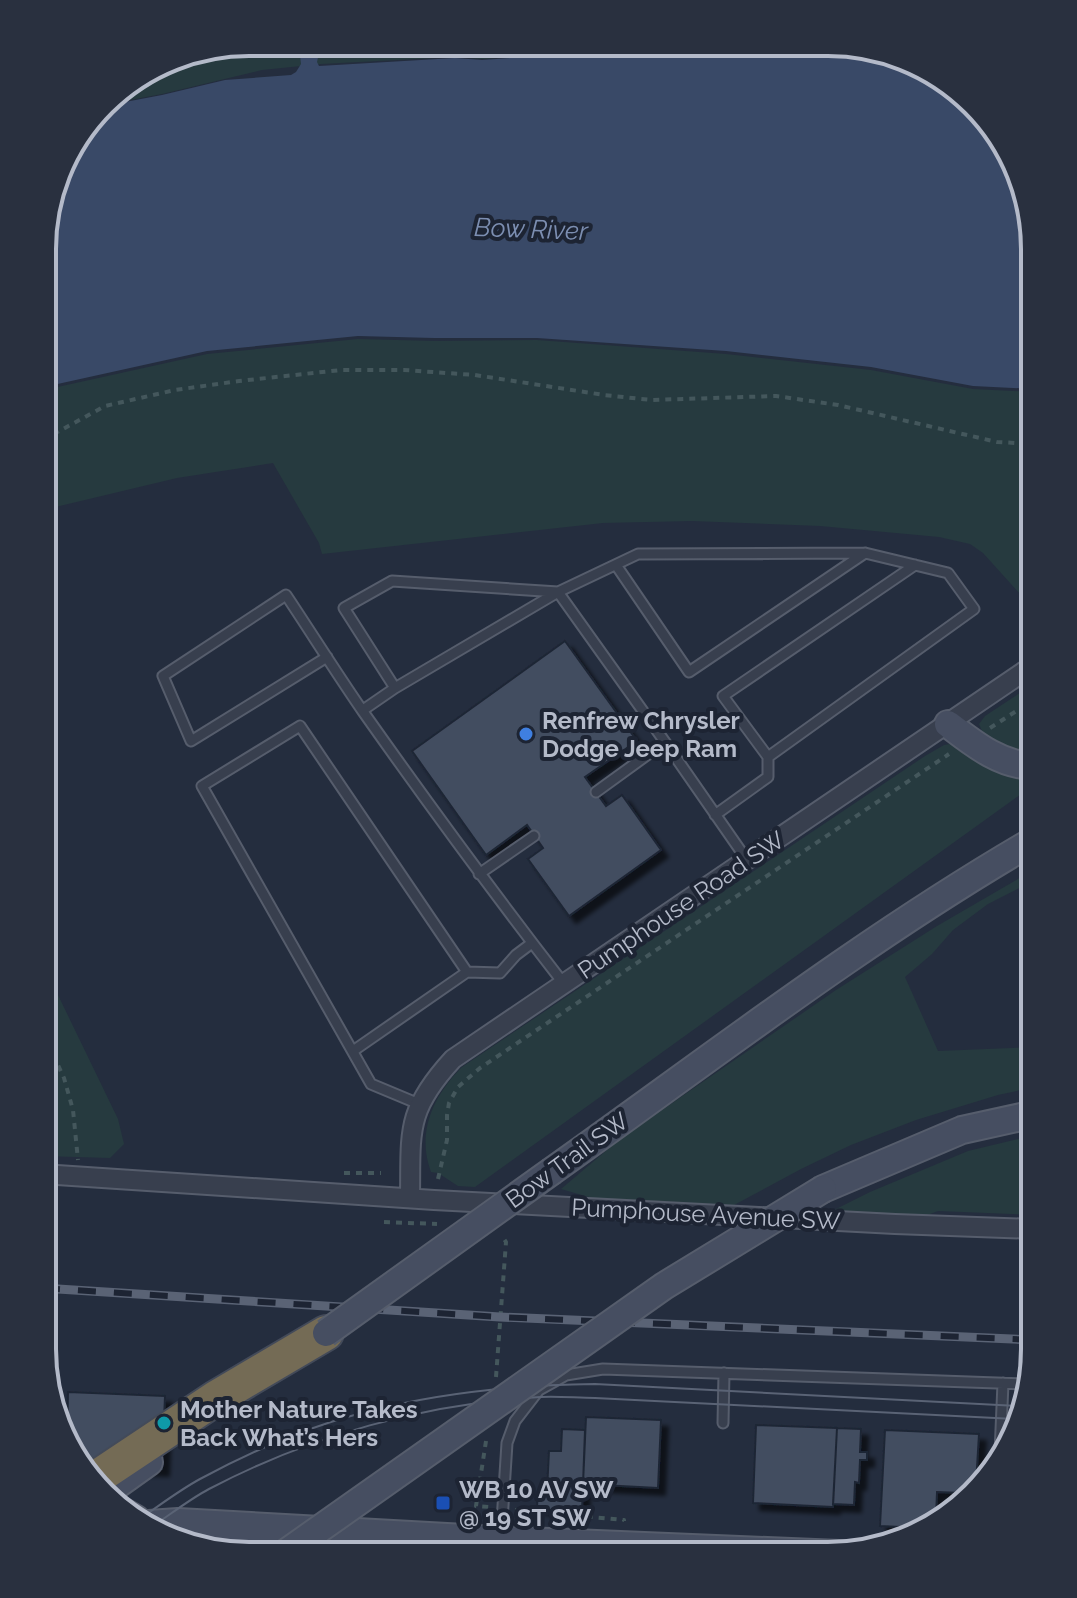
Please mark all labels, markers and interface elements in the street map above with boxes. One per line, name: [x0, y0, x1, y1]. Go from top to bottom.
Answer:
water label: Bow River: [474, 212, 589, 246]
place label: Renfrew Chrysler Dodge Jeep Ram: [542, 706, 740, 763]
marker: Renfrew Chrysler Dodge Jeep Ram: [517, 725, 535, 743]
street label: Pumphouse Road SW: [572, 825, 790, 985]
street label: Bow Trail SW: [500, 1106, 634, 1214]
street label: Pumphouse Avenue SW: [571, 1192, 841, 1236]
place label: Mother Nature Takes Back What’s Hers: [180, 1395, 418, 1452]
marker: Mother Nature Takes Back What’s Hers: [155, 1414, 173, 1432]
place label: WB 10 AV SW @ 19 ST SW: [459, 1475, 614, 1532]
marker: WB 10 AV SW @ 19 ST SW: [434, 1494, 452, 1512]

